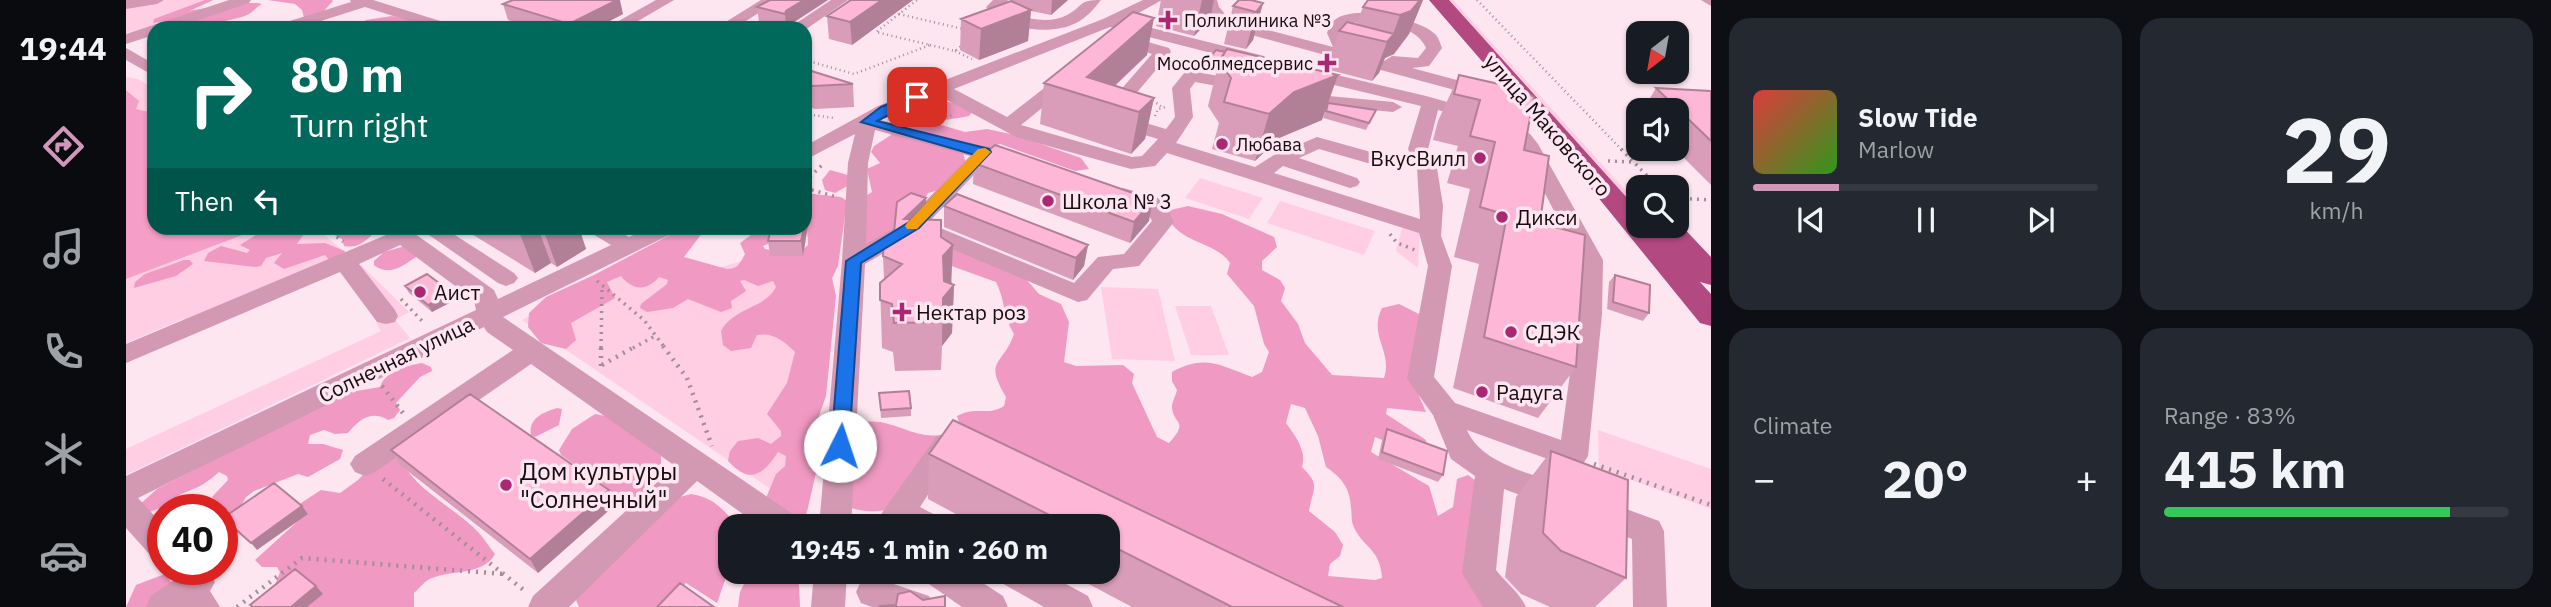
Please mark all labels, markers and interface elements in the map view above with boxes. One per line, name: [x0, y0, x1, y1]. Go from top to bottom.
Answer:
place label: Поликлиника №3: [1184, 9, 1332, 32]
marker: Поликлиника №3: [1158, 10, 1178, 30]
north arrow: [1626, 21, 1689, 84]
map controls: [1626, 21, 1689, 238]
text: 19:44: [19, 27, 107, 69]
text: 80 m: [290, 42, 404, 105]
street label: улица Маковского: [1478, 48, 1618, 202]
icon: right: [175, 49, 266, 140]
place label: Мособлмедсервис: [1157, 52, 1313, 75]
marker: Мособлмедсервис: [1319, 55, 1335, 71]
pin: [887, 67, 947, 127]
icon: arrive: [898, 78, 936, 116]
text: 29: [2282, 90, 2391, 208]
button: sound: [1626, 98, 1689, 161]
text: Slow Tide: [1858, 100, 1978, 134]
text: Turn right: [290, 104, 428, 146]
icon: directions: [39, 122, 88, 171]
place label: Любава: [1236, 133, 1302, 156]
text: Marlow: [1858, 134, 1934, 164]
marker: Любава: [1214, 136, 1230, 152]
place label: ВкусВилл: [1370, 144, 1466, 172]
marker: ВкусВилл: [1472, 150, 1488, 166]
button: search: [1626, 175, 1689, 238]
icon: left: [248, 182, 286, 220]
text: Then: [175, 184, 234, 218]
place label: Школа № 3: [1062, 187, 1172, 215]
marker: Школа № 3: [1040, 193, 1056, 209]
text: km/h: [2309, 195, 2364, 225]
icon: previous: [1792, 201, 1830, 239]
icon: pause: [1907, 201, 1945, 239]
icon: next: [2022, 201, 2060, 239]
place label: Дикси: [1516, 203, 1578, 231]
marker: Дикси: [1494, 209, 1510, 225]
icon: music: [39, 224, 88, 273]
place label: Аист: [434, 278, 480, 306]
marker: Аист: [412, 284, 428, 300]
place label: Нектар роз: [916, 298, 1026, 326]
marker: Нектар роз: [894, 304, 910, 320]
street label: Солнечная улица: [314, 309, 478, 409]
place label: СДЭК: [1525, 318, 1580, 346]
marker: СДЭК: [1503, 324, 1519, 340]
icon: phone: [39, 327, 88, 376]
place label: Радуга: [1496, 378, 1563, 406]
marker: Радуга: [1474, 384, 1490, 400]
text: Range · 83%: [2164, 400, 2296, 430]
position arrow: [803, 409, 877, 483]
text: Climate: [1753, 410, 1832, 440]
icon: climate: [39, 429, 88, 478]
text: 415 km: [2164, 435, 2346, 502]
text: 20°: [1882, 445, 1969, 512]
text: −: [1753, 454, 1776, 503]
text: +: [2075, 454, 2098, 503]
place label: Дом культуры "Солнечный": [520, 455, 677, 515]
marker: Дом культуры "Солнечный": [498, 477, 514, 493]
speed limit sign: 40: [147, 494, 238, 585]
icon: car: [39, 531, 88, 580]
text: 19:45 · 1 min · 260 m: [790, 532, 1048, 566]

